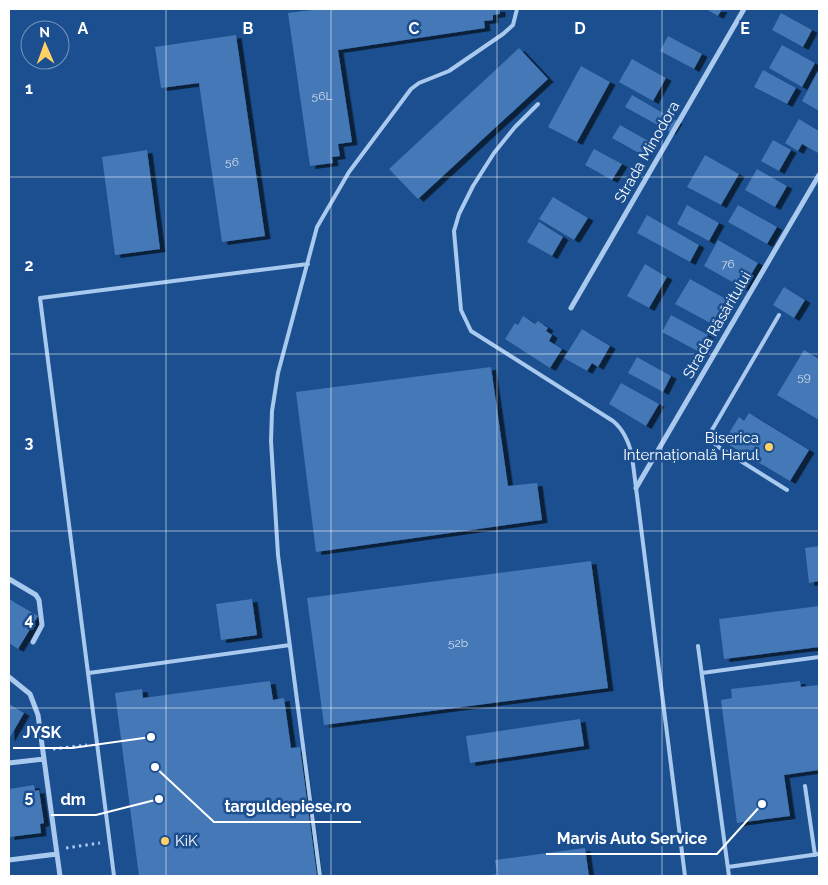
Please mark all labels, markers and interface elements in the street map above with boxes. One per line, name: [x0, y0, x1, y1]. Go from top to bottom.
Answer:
text: A: [78, 19, 89, 38]
text: B: [243, 19, 254, 38]
text: C: [409, 19, 420, 38]
text: D: [574, 19, 586, 38]
text: E: [740, 19, 750, 38]
north arrow: [20, 20, 70, 70]
text: N: [39, 24, 50, 40]
text: 1: [25, 79, 33, 98]
house number: 56L: [312, 89, 332, 103]
street label: Strada Minodora: [611, 98, 683, 206]
house number: 56: [225, 155, 239, 169]
text: 2: [24, 256, 34, 275]
house number: 76: [721, 257, 735, 271]
street label: Strada Răsăritului: [679, 268, 755, 382]
house number: 59: [797, 370, 811, 384]
place label: Biserica Internațională Harul: [623, 429, 760, 464]
text: 3: [25, 433, 34, 452]
marker: Biserica Internațională Harul: [763, 441, 775, 453]
text: 4: [24, 610, 34, 629]
house number: 52b: [448, 636, 468, 650]
callout: JYSK: [13, 717, 72, 748]
text: JYSK: [23, 723, 62, 742]
callout: dm: [51, 784, 96, 815]
text: 5: [25, 787, 34, 806]
text: dm: [60, 790, 86, 809]
callout: targuldepiese.ro: [214, 791, 361, 822]
text: targuldepiese.ro: [224, 797, 352, 816]
callout: Marvis Auto Service: [546, 823, 717, 854]
text: Marvis Auto Service: [557, 829, 708, 848]
place label: KiK: [175, 832, 198, 850]
marker: KiK: [159, 835, 171, 847]

